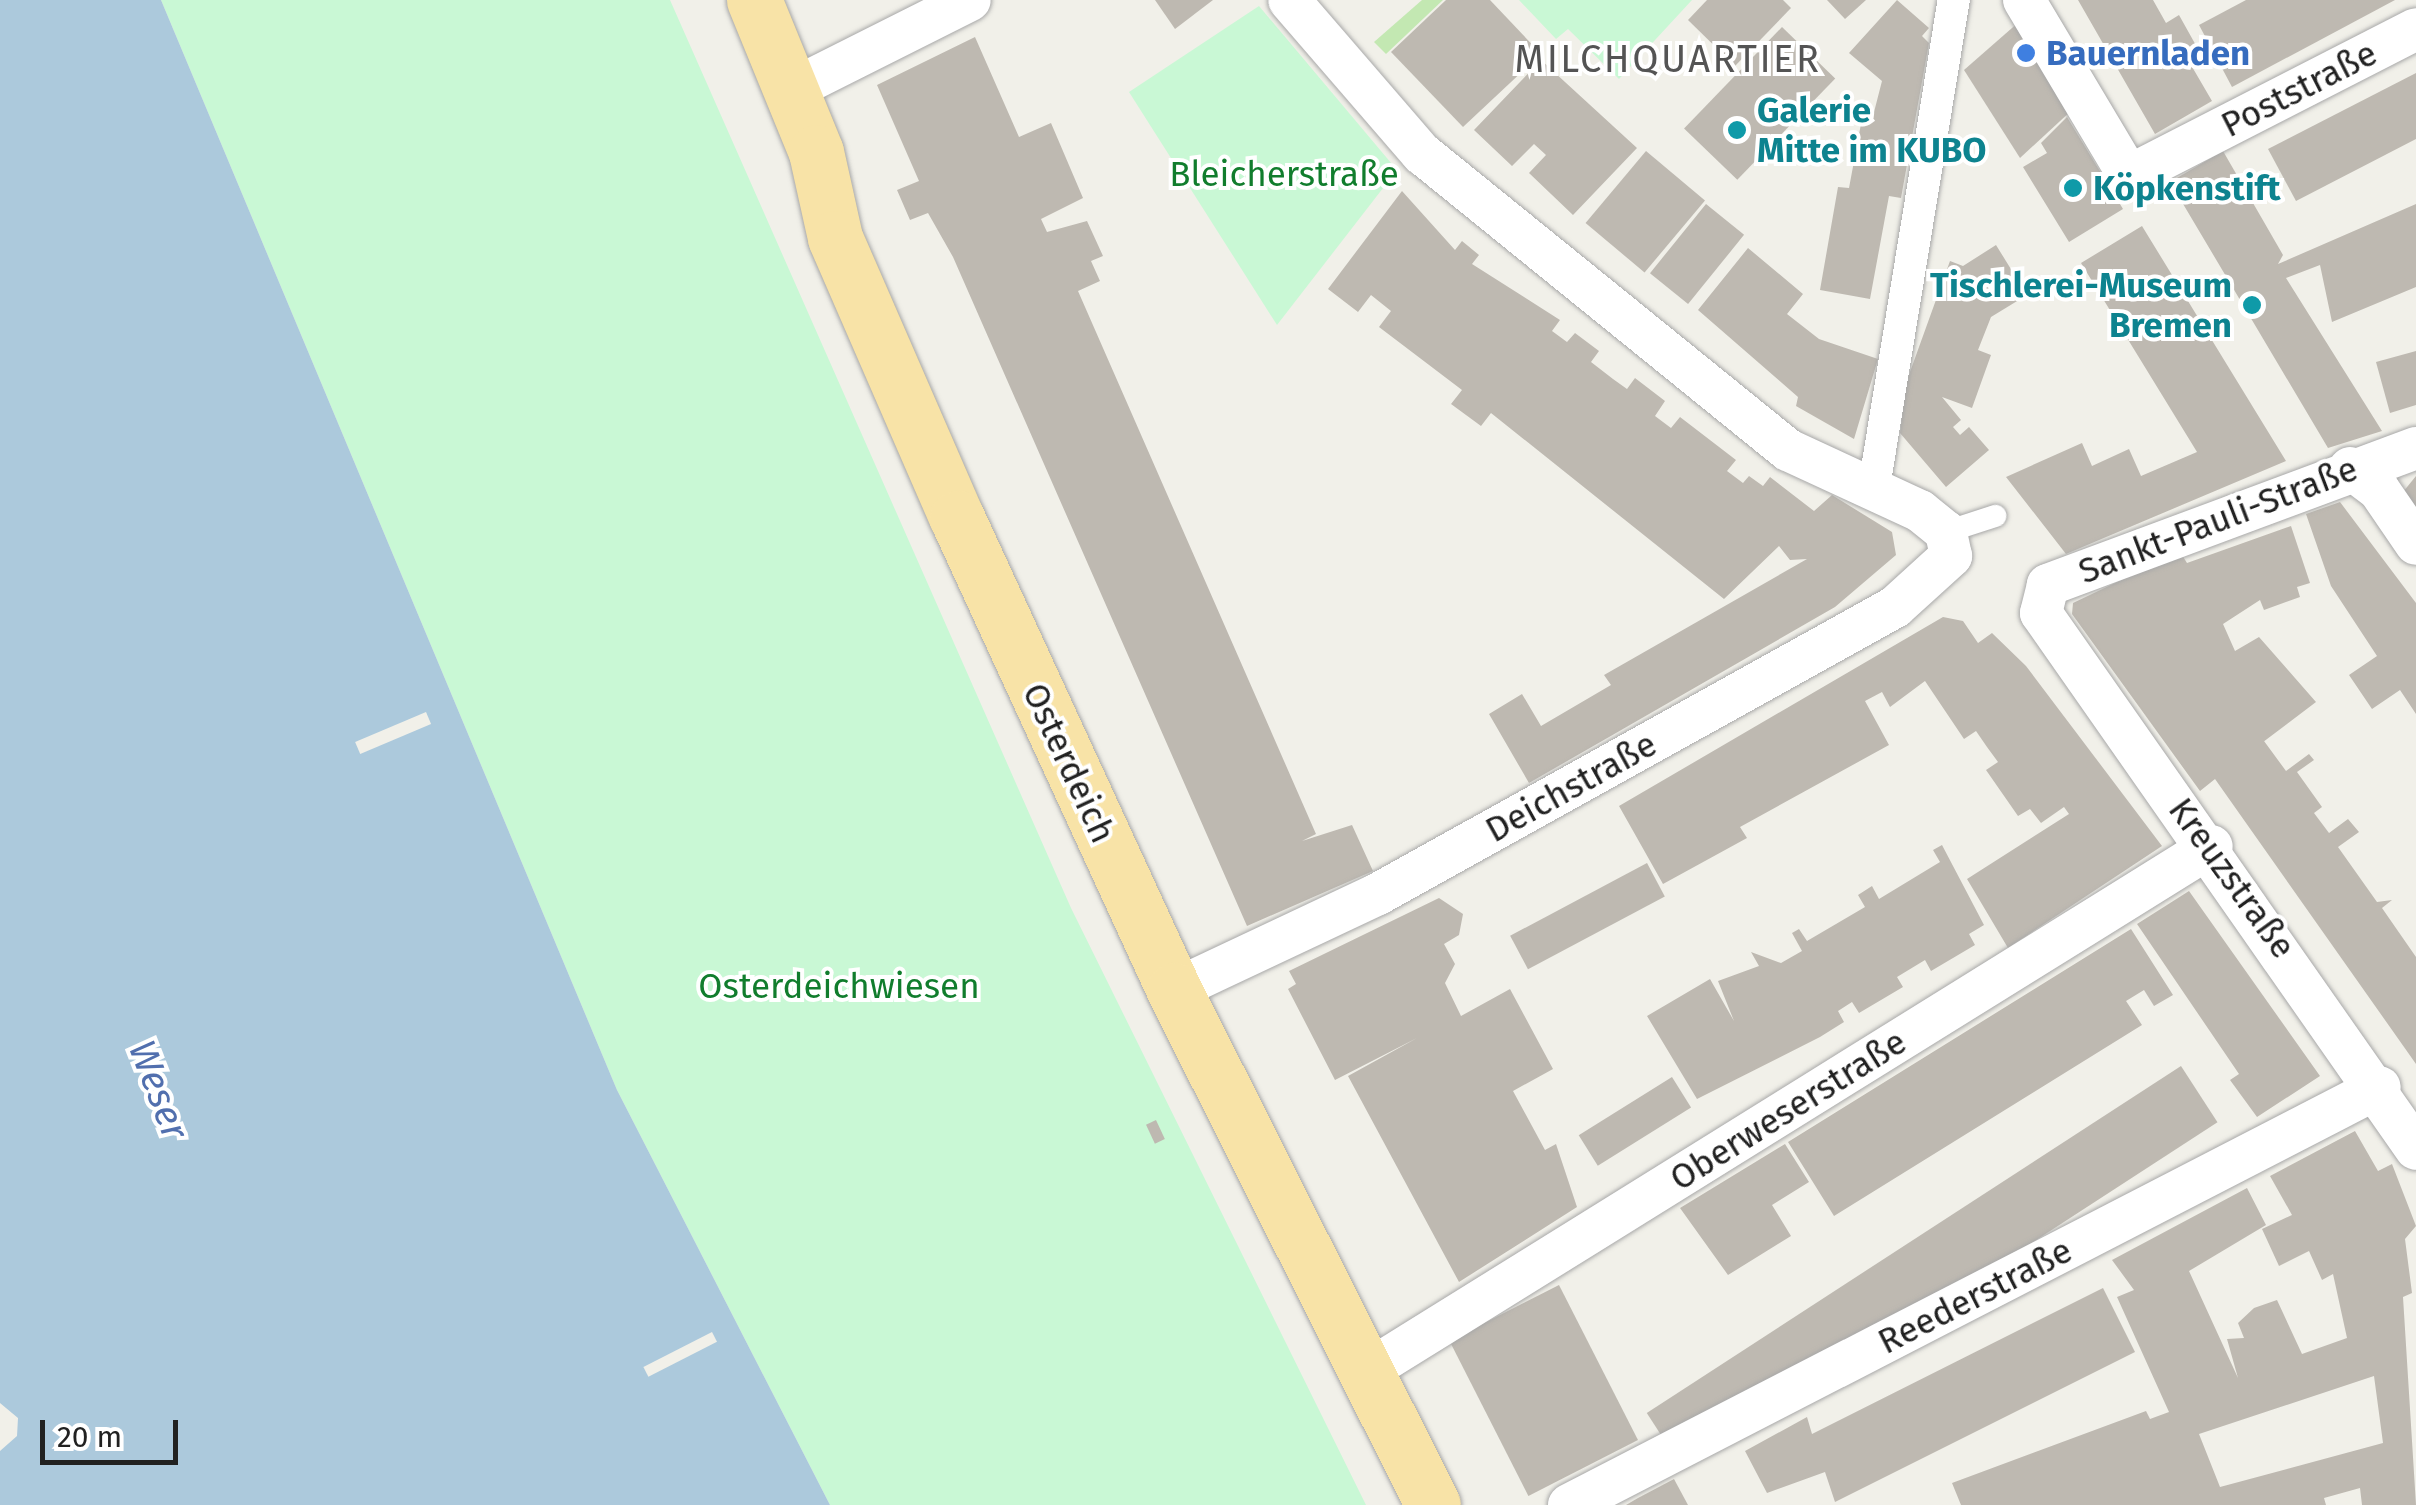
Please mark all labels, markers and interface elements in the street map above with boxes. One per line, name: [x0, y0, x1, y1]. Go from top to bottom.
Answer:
place label: Bauernladen: [2046, 32, 2250, 74]
street label: Poststraße: [2214, 32, 2384, 146]
district label: MILCHQUARTIER: [1515, 37, 1821, 83]
marker: Bauernladen: [2015, 42, 2037, 64]
place label: Galerie Mitte im KUBO: [1757, 89, 1987, 171]
marker: Galerie Mitte im KUBO: [1726, 119, 1748, 141]
park label: Bleicherstraße: [1169, 153, 1399, 195]
place label: Köpkenstift: [2093, 167, 2280, 209]
marker: Köpkenstift: [2062, 177, 2084, 199]
place label: Tischlerei-Museum Bremen: [1930, 264, 2232, 346]
marker: Tischlerei-Museum Bremen: [2241, 294, 2263, 316]
street label: Sankt-Pauli-Straße: [2073, 447, 2363, 593]
street label: Osterdeich: [1014, 676, 1124, 850]
street label: Deichstraße: [1478, 723, 1664, 851]
street label: Kreuzstraße: [2160, 790, 2304, 966]
park label: Osterdeichwiesen: [698, 965, 980, 1007]
street label: Oberweserstraße: [1662, 1021, 1914, 1199]
water label: Weser: [118, 1034, 198, 1146]
street label: Reederstraße: [1871, 1229, 2079, 1363]
scale bar: [45, 1400, 182, 1462]
text: 20 m: [57, 1419, 122, 1455]

